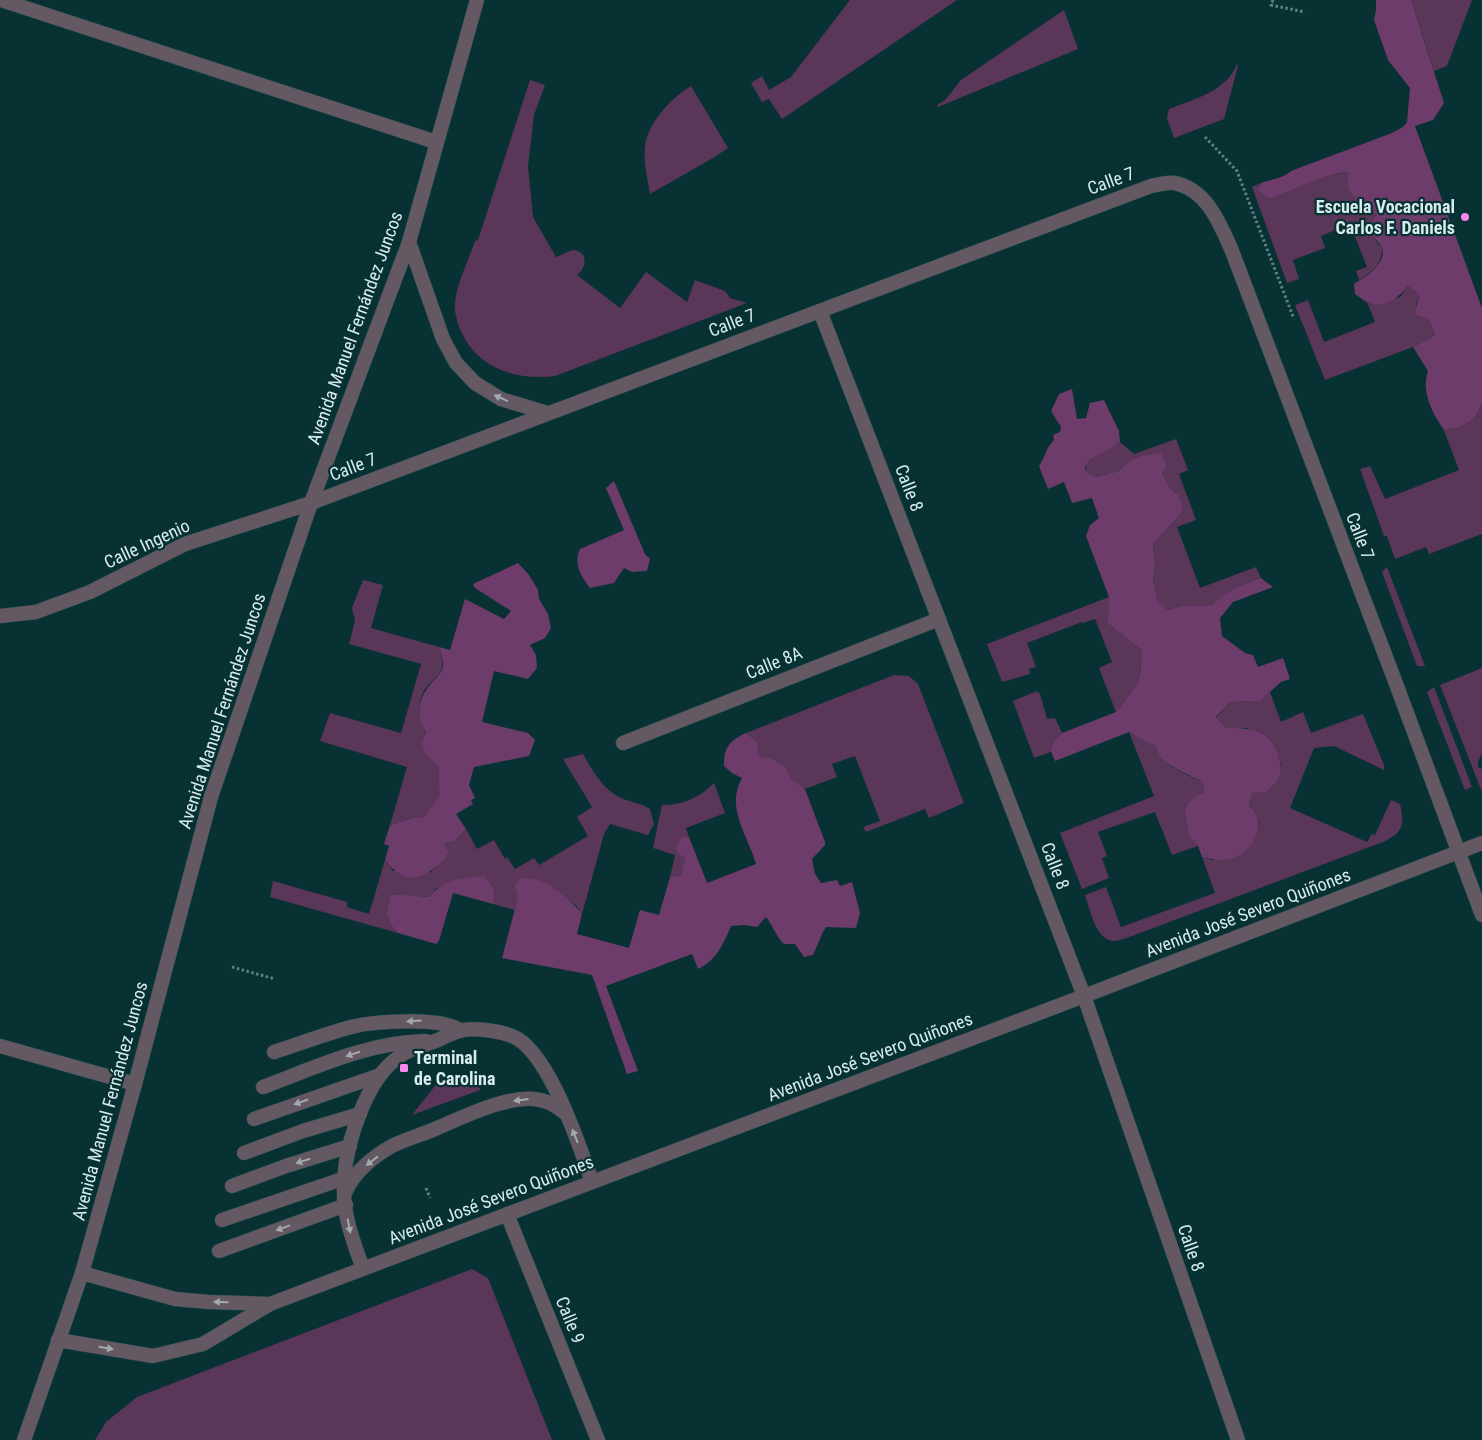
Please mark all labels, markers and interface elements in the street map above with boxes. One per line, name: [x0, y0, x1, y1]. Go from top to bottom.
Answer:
street label: Calle 7: [1084, 162, 1137, 199]
place label: Escuela Vocacional Carlos F. Daniels: [1316, 196, 1455, 238]
street label: Avenida Manuel Fernández Juncos: [303, 208, 407, 447]
marker: Escuela Vocacional Carlos F. Daniels: [1459, 211, 1471, 223]
street label: Calle 7: [705, 304, 758, 341]
one-way arrow: [494, 393, 508, 401]
street label: Calle 7: [326, 448, 379, 485]
street label: Calle 8: [891, 461, 928, 514]
street label: Calle 7: [1342, 509, 1379, 562]
street label: Calle Ingenio: [101, 515, 193, 573]
street label: Avenida Manuel Fernández Juncos: [173, 590, 270, 831]
street label: Calle 8A: [743, 642, 806, 683]
street label: Calle 8: [1037, 839, 1074, 892]
street label: Avenida José Severo Quiñones: [1142, 864, 1353, 961]
street label: Avenida Manuel Fernández Juncos: [67, 979, 152, 1223]
street label: Avenida José Severo Quiñones: [764, 1008, 975, 1105]
one-way arrow: [405, 1018, 421, 1026]
place label: Terminal de Carolina: [414, 1047, 495, 1089]
one-way arrow: [345, 1051, 360, 1059]
marker: Terminal de Carolina: [398, 1062, 410, 1074]
one-way arrow: [513, 1096, 529, 1104]
one-way arrow: [293, 1099, 308, 1107]
one-way arrow: [571, 1128, 579, 1143]
street label: Avenida José Severo Quiñones: [385, 1151, 596, 1248]
one-way arrow: [365, 1156, 379, 1166]
one-way arrow: [296, 1158, 311, 1165]
one-way arrow: [345, 1218, 353, 1233]
street label: Calle 8: [1174, 1221, 1209, 1274]
one-way arrow: [276, 1225, 291, 1232]
street label: Calle 9: [552, 1293, 589, 1346]
one-way arrow: [213, 1298, 229, 1306]
one-way arrow: [98, 1345, 114, 1353]

